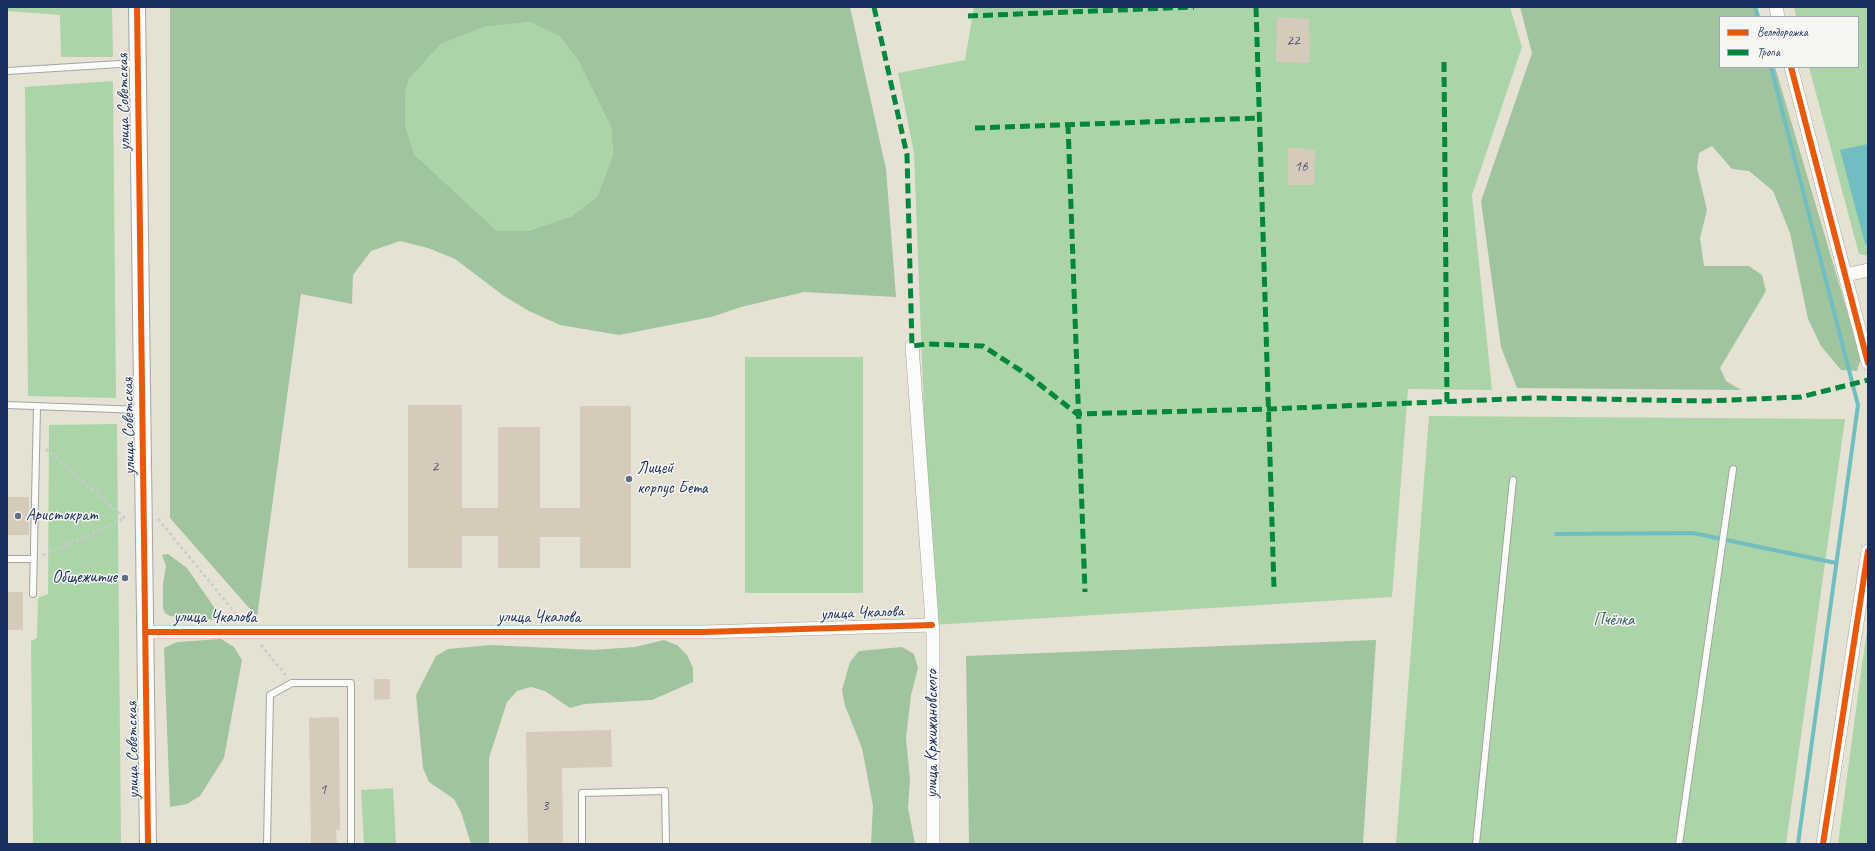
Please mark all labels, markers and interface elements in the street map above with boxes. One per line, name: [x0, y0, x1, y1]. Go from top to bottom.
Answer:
legend: [1719, 16, 1859, 68]
text: Велодорожка: [1757, 24, 1808, 40]
house number: 22: [1286, 32, 1300, 50]
text: Тропа: [1757, 44, 1780, 60]
street label: улица Советская: [113, 53, 135, 151]
house number: 16: [1294, 158, 1308, 176]
street label: улица Советская: [118, 377, 140, 475]
house number: 2: [432, 458, 438, 476]
place label: Лицей корпус Бета: [637, 459, 708, 499]
marker: Лицей корпус Бета: [624, 474, 634, 484]
place label: Аристократ: [26, 506, 98, 526]
marker: Аристократ: [13, 511, 23, 521]
place label: Общежитие: [52, 568, 117, 588]
marker: Общежитие: [120, 573, 130, 583]
street label: улица Чкалова: [820, 601, 904, 625]
street label: улица Чкалова: [174, 608, 256, 628]
street label: улица Чкалова: [498, 608, 580, 628]
park label: Пчёлка: [1593, 611, 1635, 631]
street label: улица Кржижановского: [923, 670, 943, 798]
street label: улица Советская: [122, 701, 144, 799]
house number: 1: [320, 781, 326, 799]
house number: 3: [542, 797, 548, 815]

